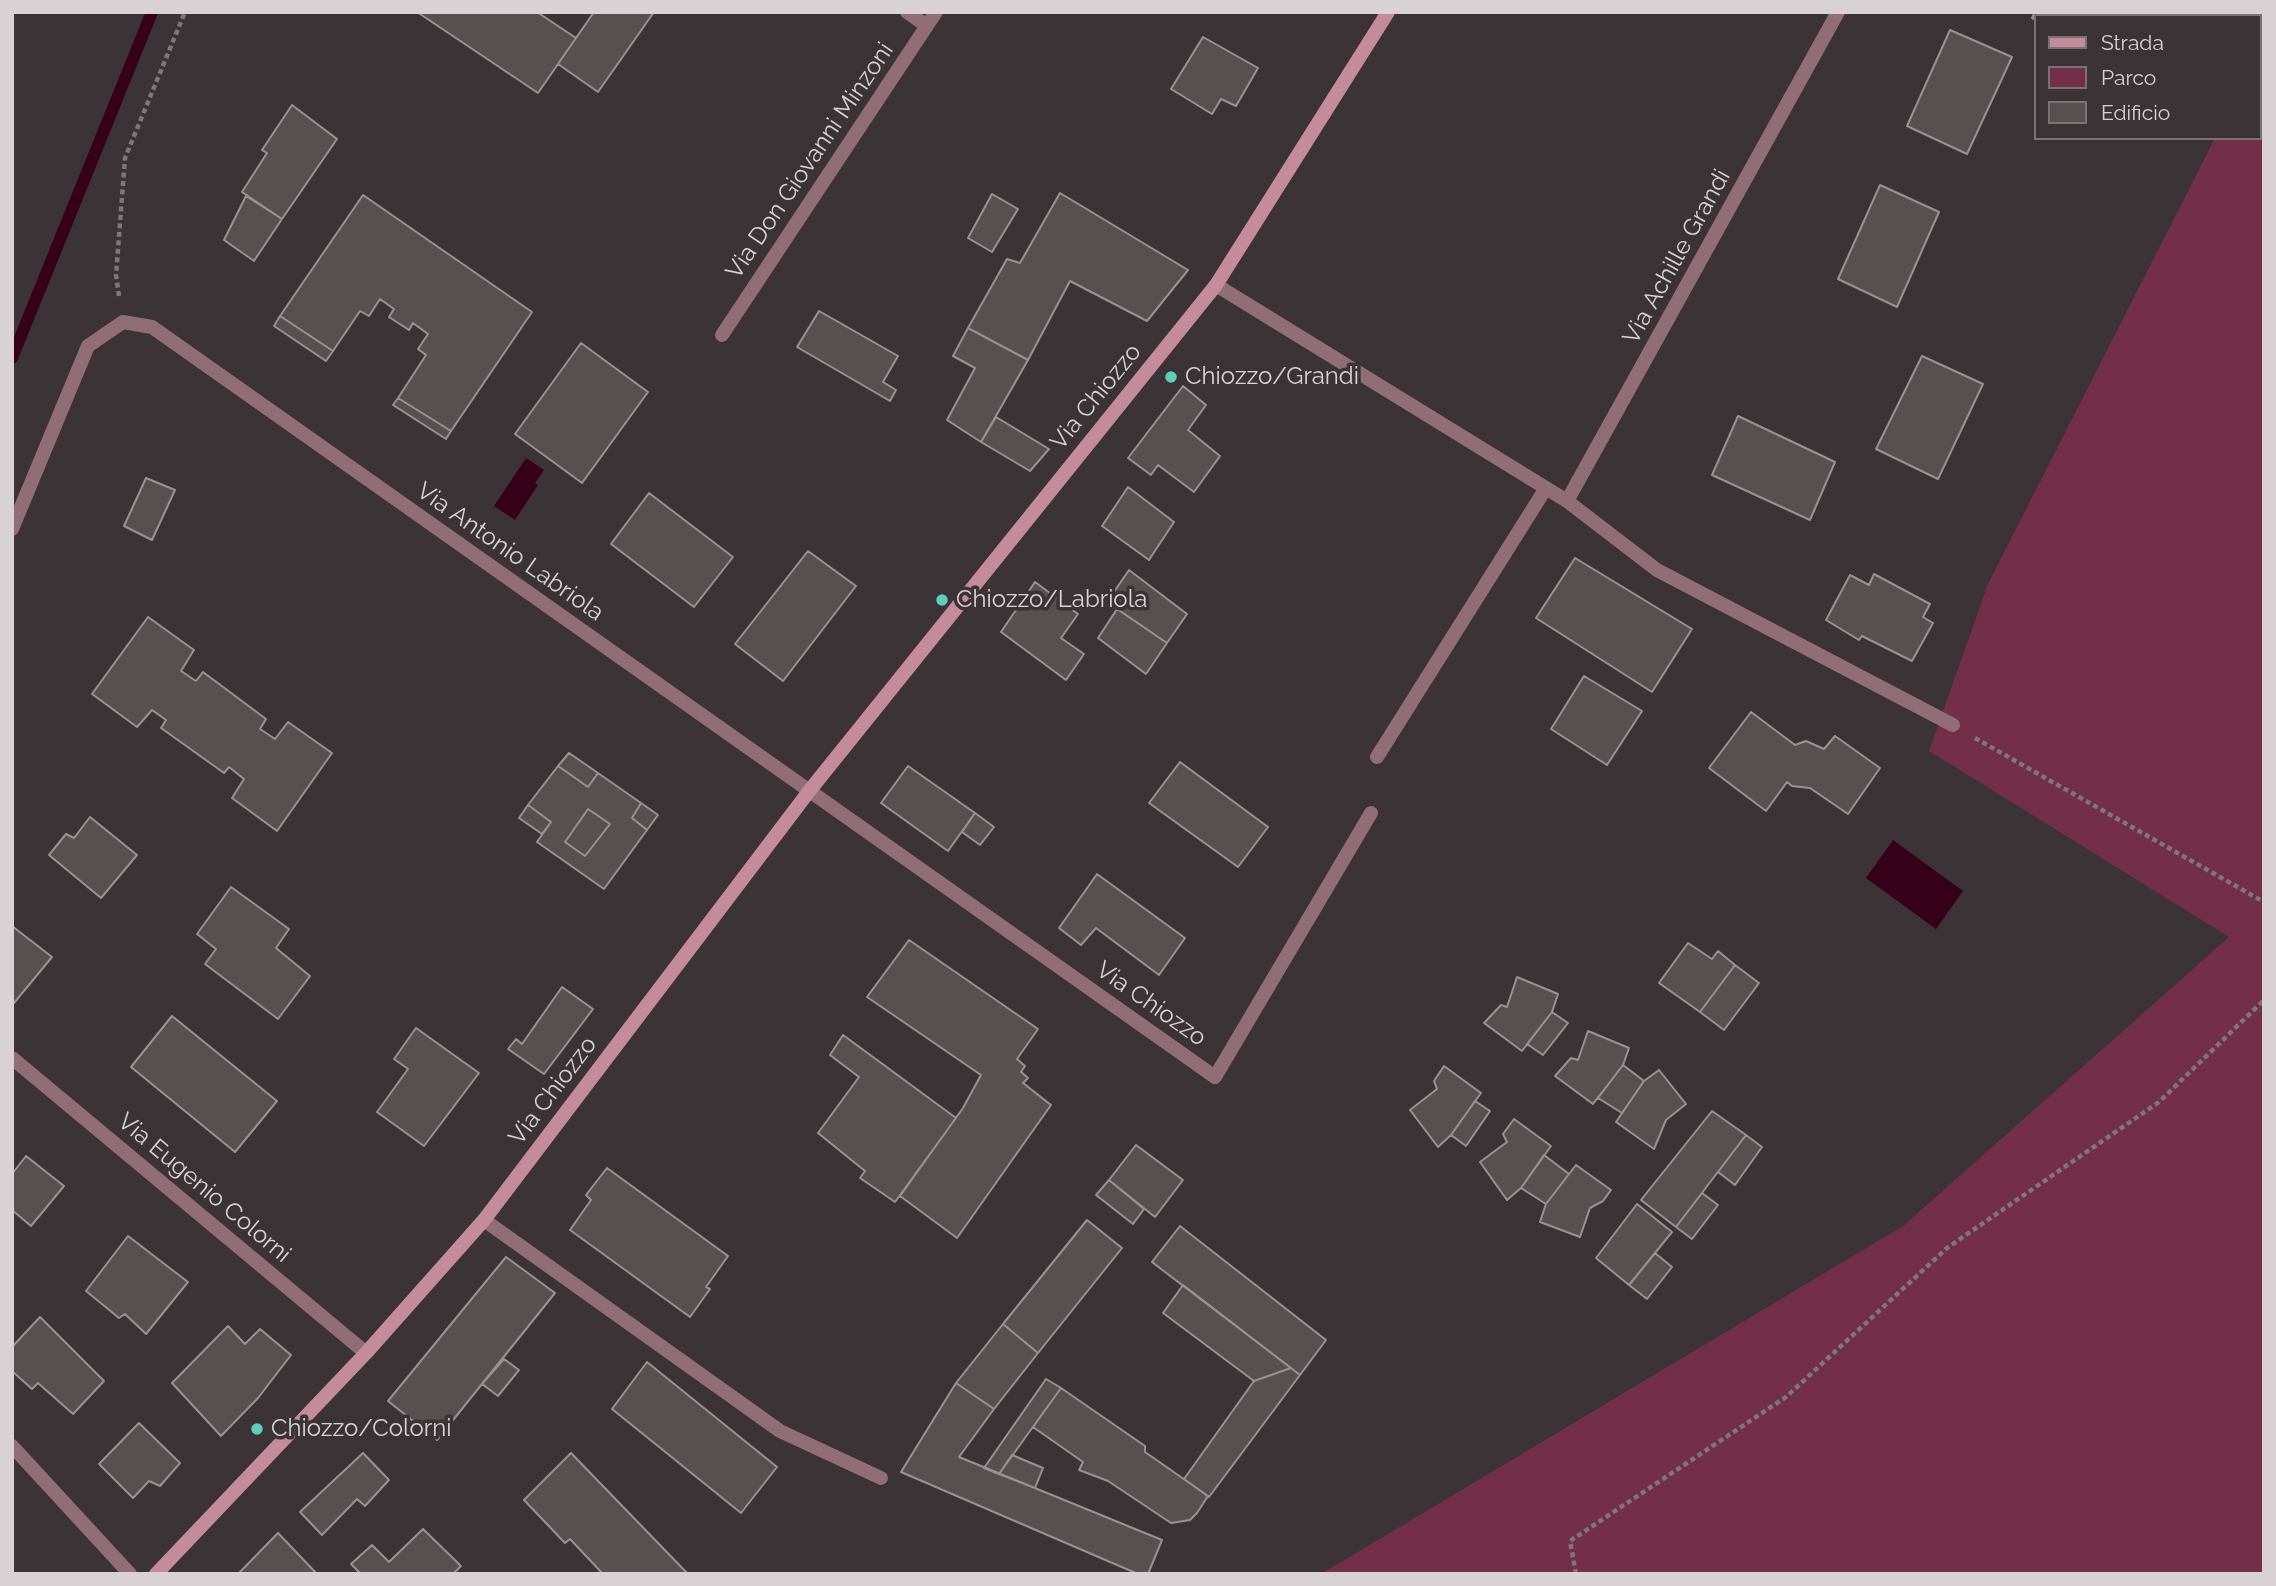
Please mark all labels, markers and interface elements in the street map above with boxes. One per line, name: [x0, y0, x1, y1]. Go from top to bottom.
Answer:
legend: [2035, 14, 2262, 140]
text: Strada: [2101, 30, 2164, 55]
street label: Via Don Giovanni Minzoni: [720, 37, 900, 285]
text: Parco: [2101, 65, 2156, 90]
text: Edificio: [2101, 100, 2170, 125]
street label: Via Achille Grandi: [1617, 165, 1737, 349]
street label: Via Chiozzo: [1045, 338, 1147, 456]
place label: Chiozzo/Grandi: [1185, 363, 1359, 391]
marker: Chiozzo/Grandi: [1163, 369, 1179, 385]
street label: Via Antonio Labriola: [411, 477, 609, 627]
place label: Chiozzo/Labriola: [956, 586, 1147, 614]
marker: Chiozzo/Labriola: [934, 592, 950, 608]
street label: Via Chiozzo: [1090, 955, 1212, 1053]
street label: Via Chiozzo: [503, 1031, 603, 1151]
street label: Via Eugenio Colorni: [112, 1107, 296, 1269]
place label: Chiozzo/Colorni: [271, 1415, 451, 1443]
marker: Chiozzo/Colorni: [249, 1421, 265, 1437]

